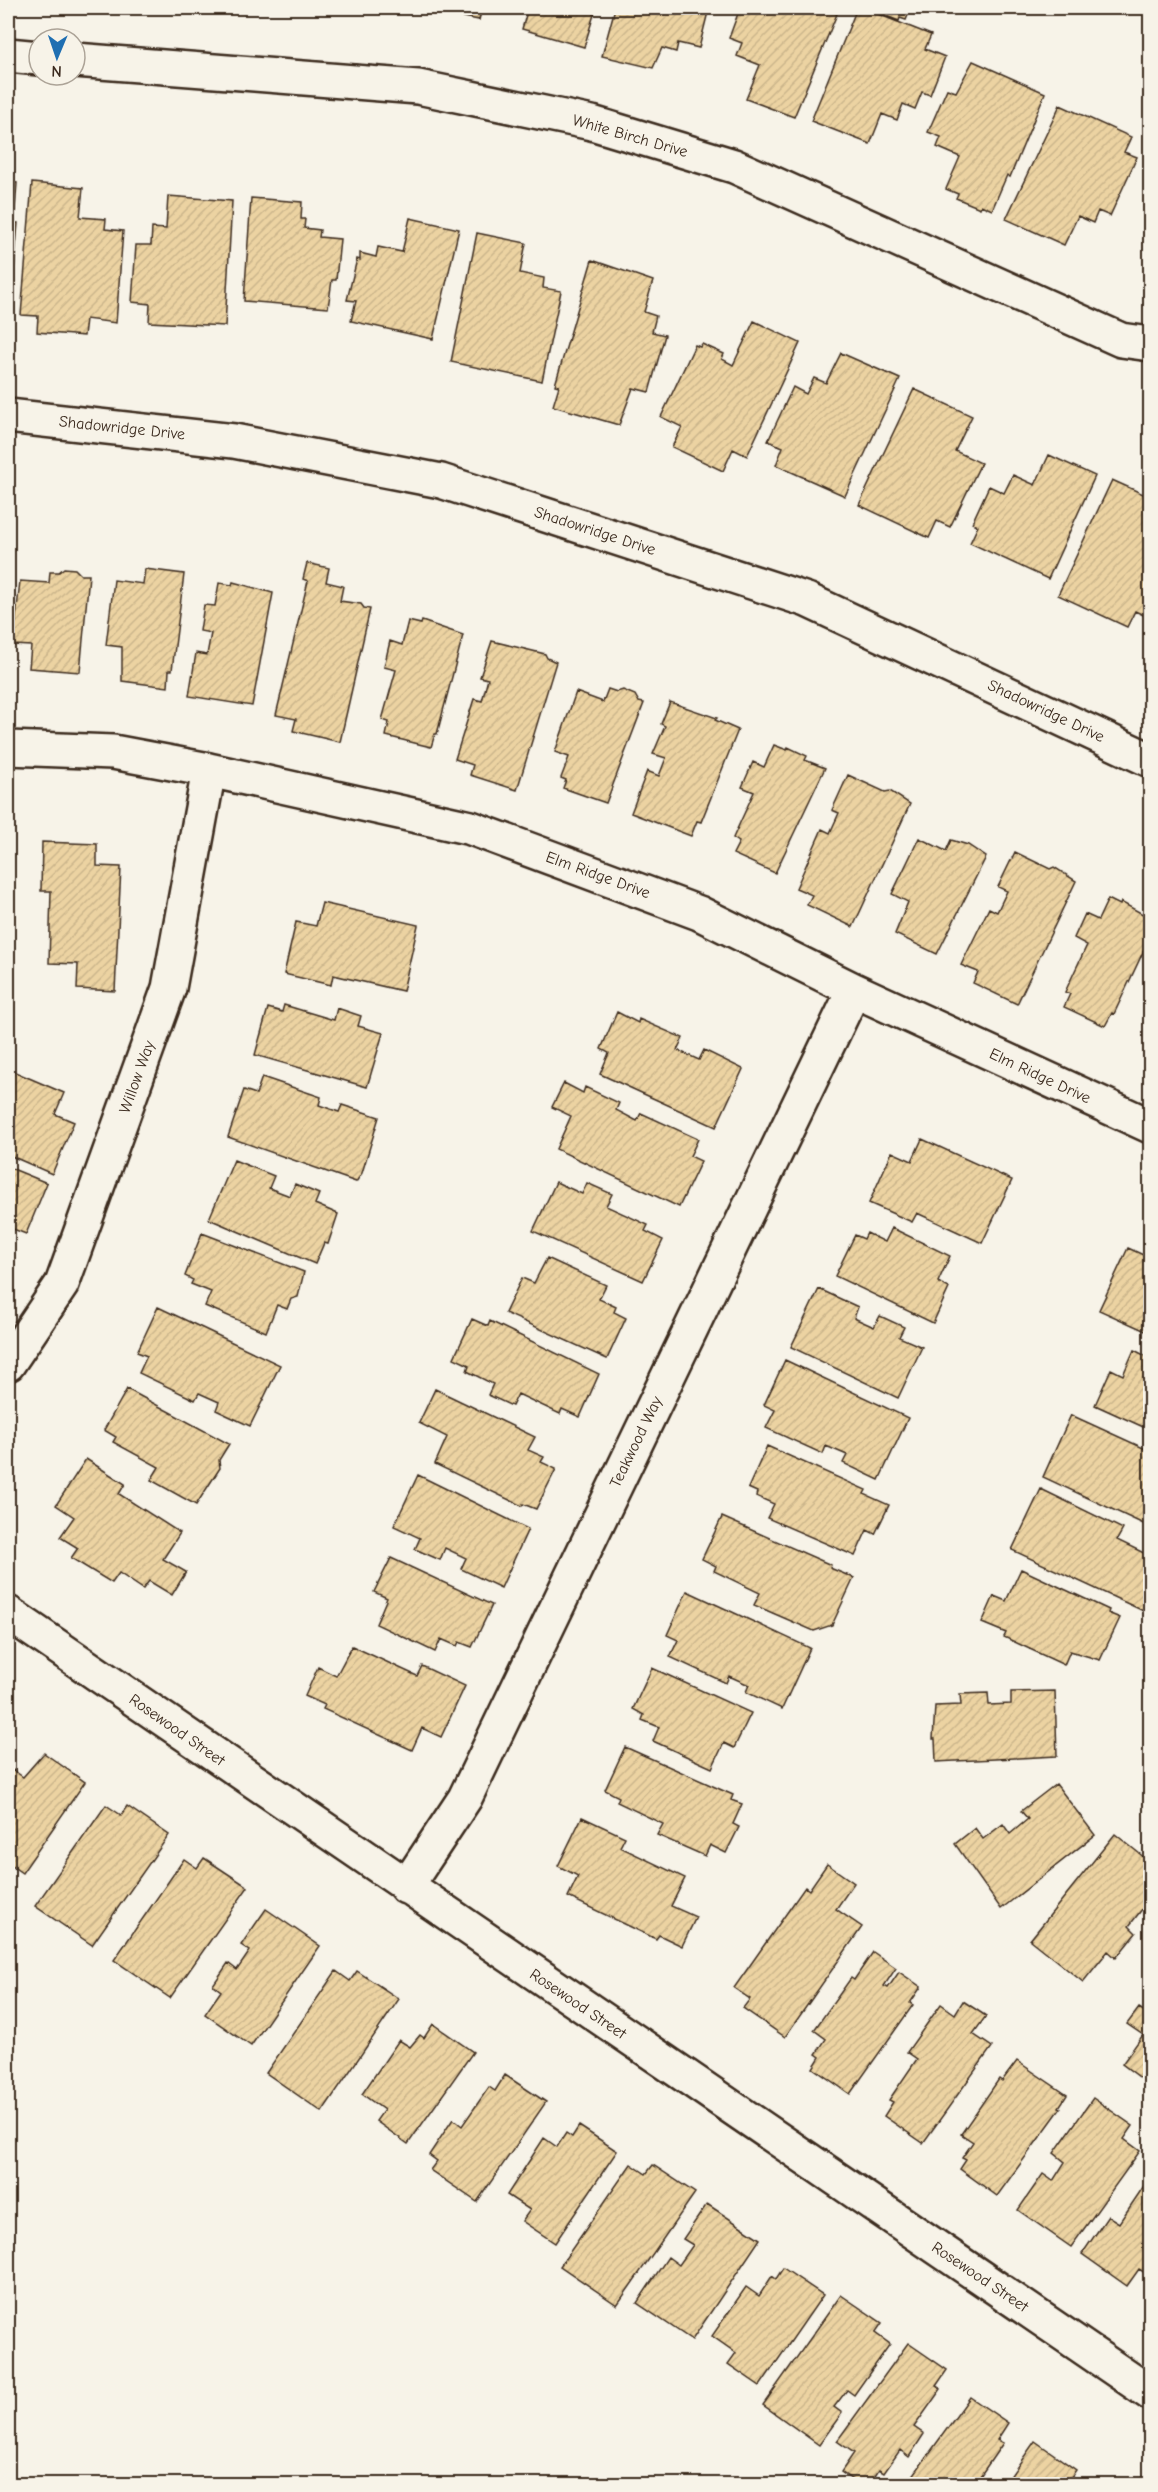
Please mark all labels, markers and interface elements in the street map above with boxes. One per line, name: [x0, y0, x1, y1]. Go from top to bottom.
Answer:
north arrow: [27, 27, 87, 87]
text: N: [51, 62, 62, 80]
street label: White Birch Drive: [570, 111, 690, 161]
street label: Shadowridge Drive: [58, 412, 186, 444]
street label: Shadowridge Drive: [532, 503, 658, 559]
street label: Shadowridge Drive: [985, 676, 1107, 746]
street label: Elm Ridge Drive: [543, 848, 653, 902]
street label: Willow Way: [116, 1037, 159, 1116]
street label: Elm Ridge Drive: [987, 1045, 1093, 1107]
street label: Teakwood Way: [606, 1393, 666, 1491]
street label: Rosewood Street: [126, 1690, 229, 1770]
street label: Rosewood Street: [526, 1965, 630, 2043]
street label: Rosewood Street: [928, 2238, 1032, 2316]

